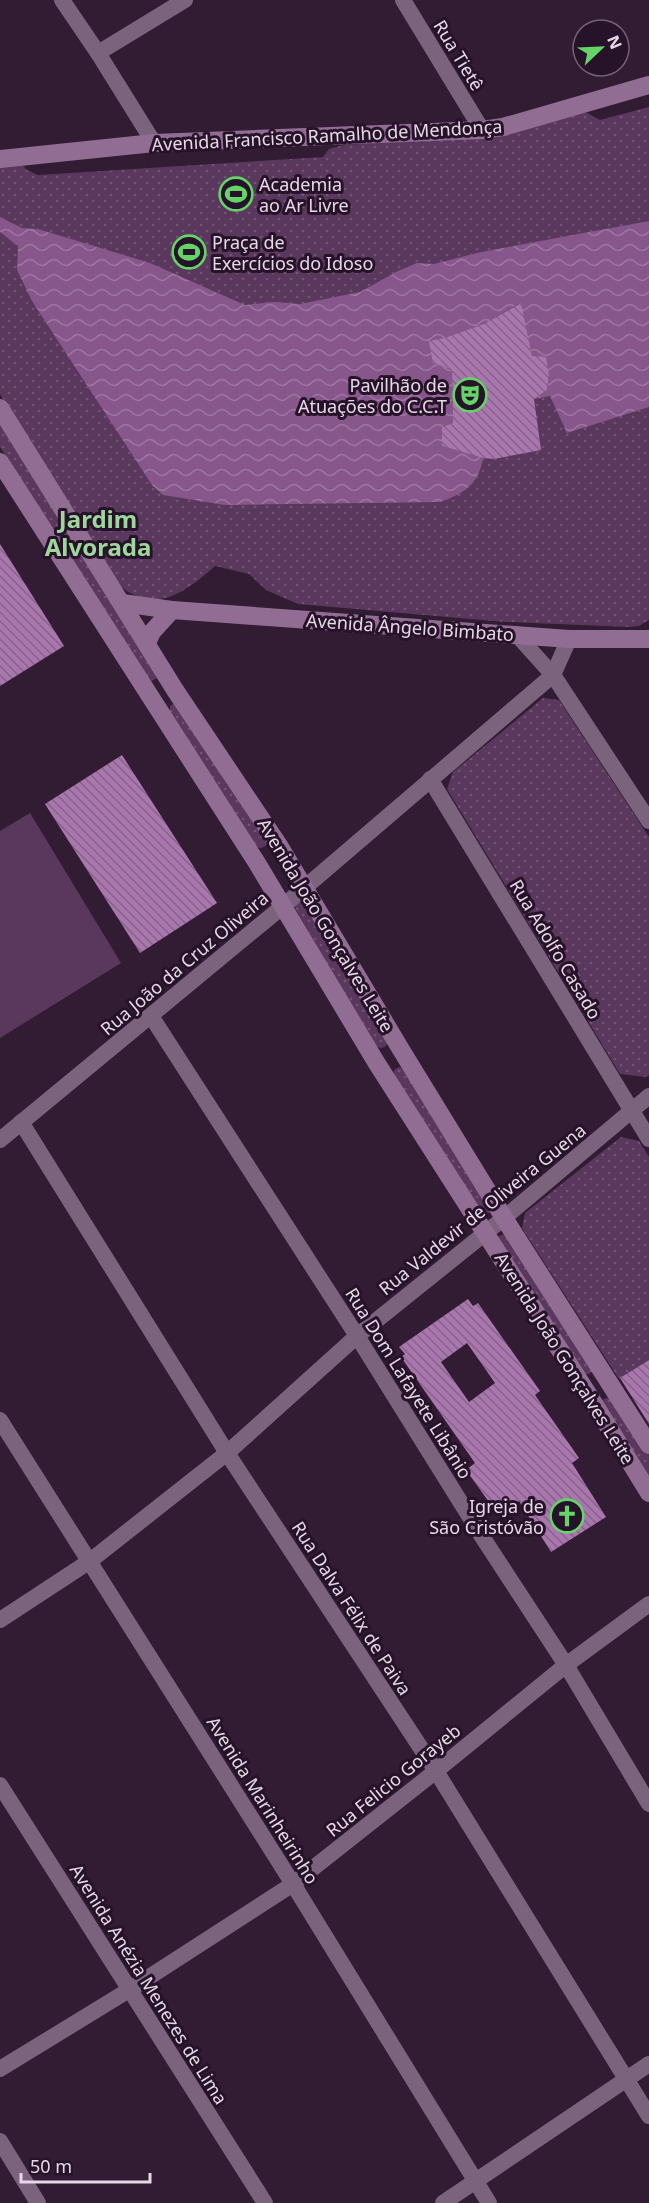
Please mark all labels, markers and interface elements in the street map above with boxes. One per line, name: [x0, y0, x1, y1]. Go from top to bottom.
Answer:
street label: Rua Tietê: [428, 15, 490, 95]
north arrow: [571, 18, 631, 78]
text: N: [602, 32, 627, 52]
street label: Avenida Francisco Ramalho de Mendonça: [151, 114, 503, 156]
place label: Academia ao Ar Livre: [259, 172, 349, 217]
sports icon: Academia ao Ar Livre: [218, 176, 254, 212]
place label: Praça de Exercícios do Idoso: [212, 230, 373, 275]
sports icon: Praça de Exercícios do Idoso: [171, 234, 207, 270]
place label: Pavilhão de Atuações do C.C.T: [298, 373, 447, 418]
theatre icon: Pavilhão de Atuações do C.C.T: [452, 377, 488, 413]
district label: Jardim Alvorada: [45, 502, 151, 563]
street label: Avenida Ângelo Bimbato: [305, 608, 515, 646]
street label: Avenida João Gonçalves Leite: [252, 813, 400, 1037]
street label: Rua Adolfo Casado: [505, 875, 607, 1023]
street label: Rua João da Cruz Oliveira: [95, 886, 273, 1040]
street label: Rua Valdevir de Oliveira Guena: [374, 1118, 590, 1300]
street label: Avenida João Gonçalves Leite: [490, 1247, 640, 1469]
street label: Rua Dom Lafayete Libânio: [340, 1283, 478, 1483]
place label: Igreja de São Cristóvão: [429, 1494, 544, 1539]
church icon: Igreja de São Cristóvão: [549, 1498, 585, 1534]
street label: Rua Dalva Félix de Paiva: [287, 1516, 417, 1700]
street label: Avenida Marinheirinho: [202, 1712, 324, 1888]
street label: Rua Felicio Gorayeb: [321, 1718, 465, 1842]
street label: Avenida Anézia Menezes de Lima: [65, 1859, 233, 2109]
scale bar: [21, 2146, 150, 2184]
text: 50 m: [30, 2154, 72, 2178]

